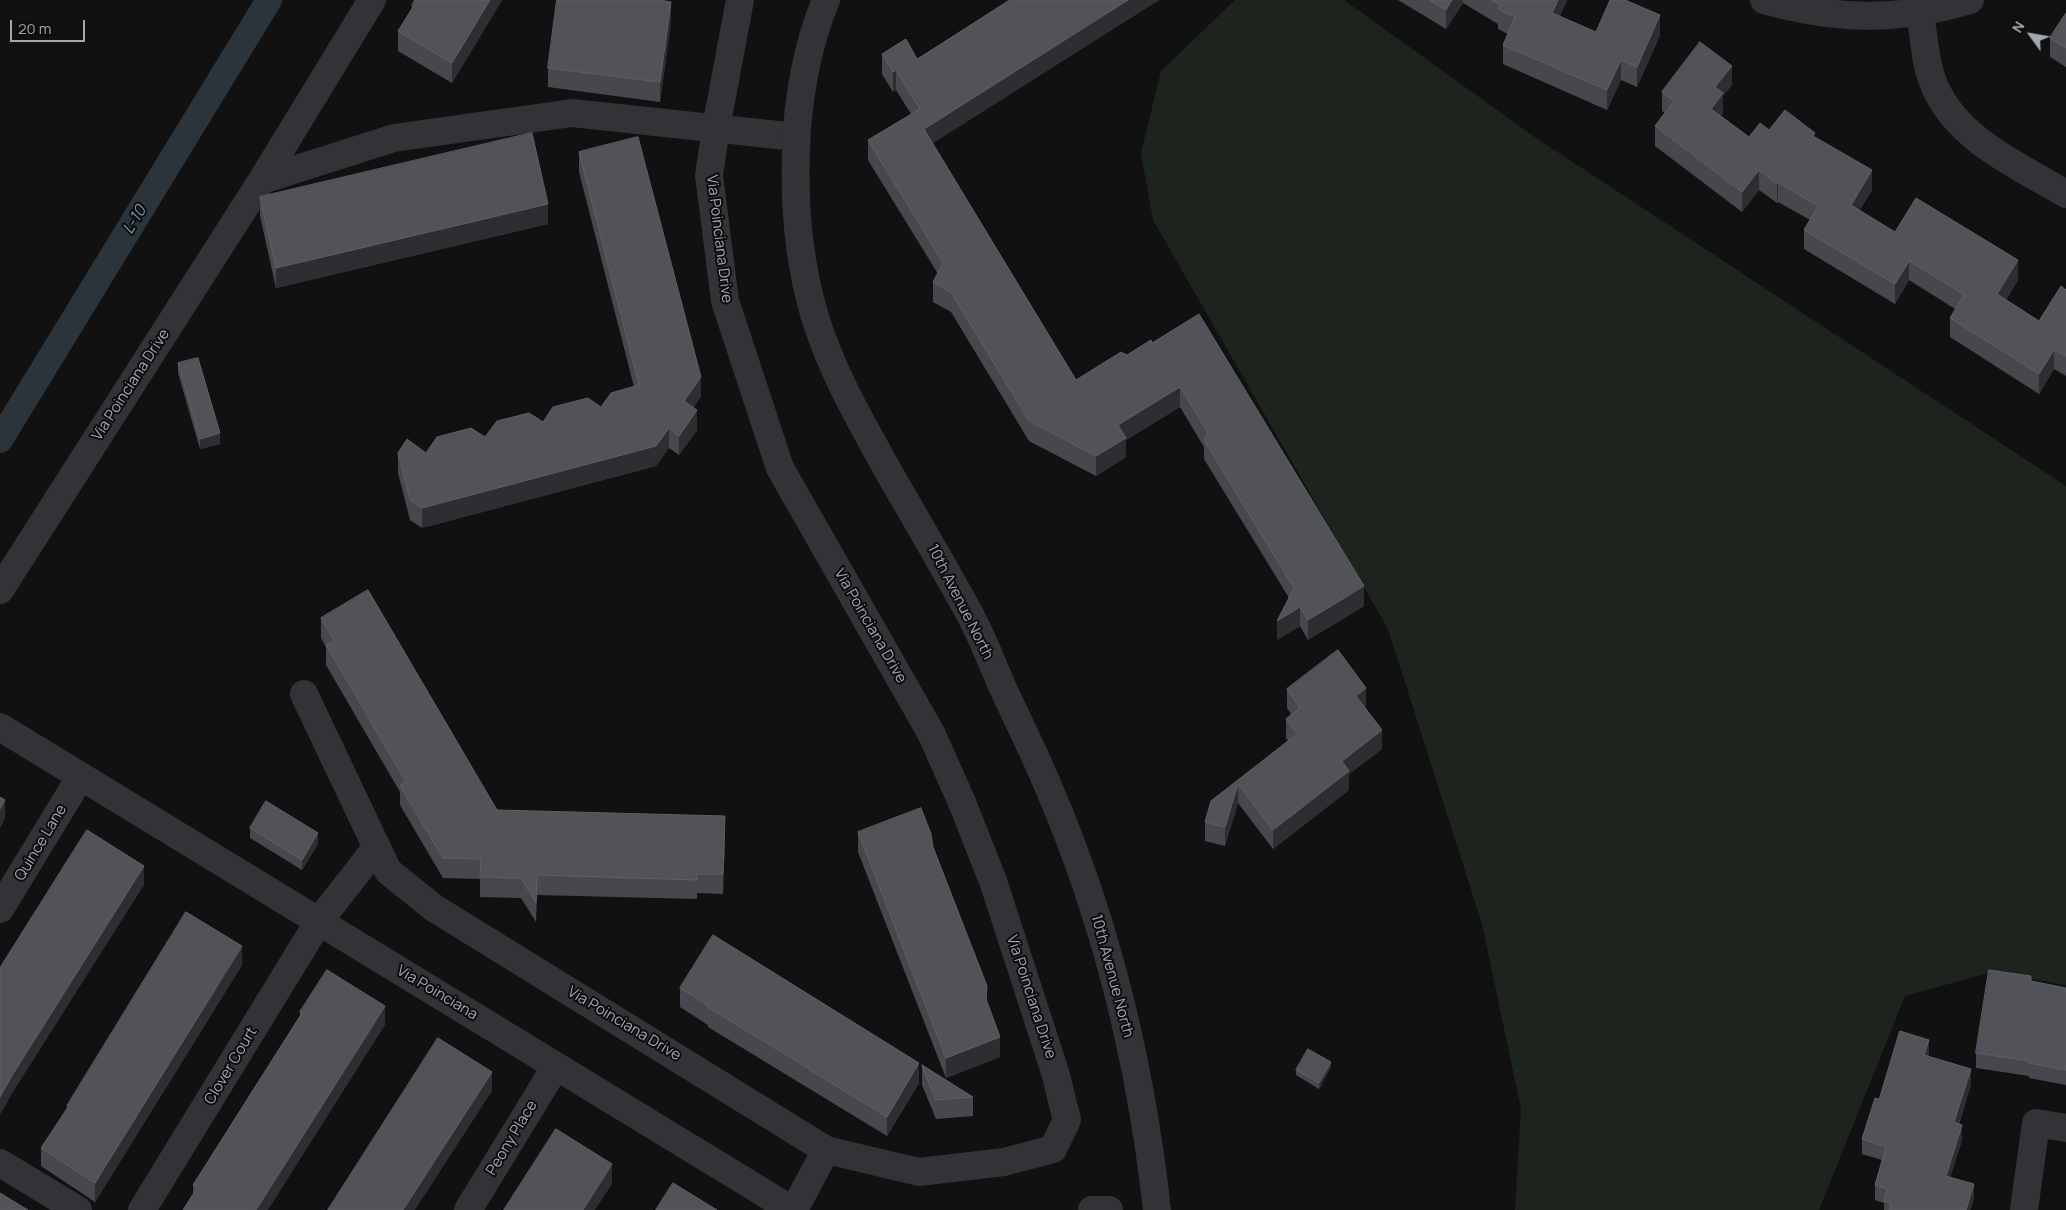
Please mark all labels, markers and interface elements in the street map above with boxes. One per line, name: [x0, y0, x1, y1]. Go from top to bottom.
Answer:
scale bar: [12, 10, 88, 42]
north arrow: [2006, 10, 2056, 60]
text: N: [2007, 17, 2029, 36]
text: 20 m: [18, 18, 51, 39]
street label: Via Poinciana Drive: [702, 174, 736, 304]
water label: L-10: [119, 202, 151, 238]
street label: Via Poinciana Drive: [88, 326, 174, 444]
street label: 10th Avenue North: [923, 541, 997, 663]
street label: Via Poinciana Drive: [830, 566, 910, 686]
street label: Quince Lane: [11, 802, 71, 884]
street label: 10th Avenue North: [1087, 912, 1137, 1040]
street label: Via Poinciana Drive: [1003, 933, 1059, 1061]
street label: Via Poinciana: [393, 962, 481, 1024]
street label: Via Poinciana Drive: [564, 983, 684, 1065]
street label: Clover Court: [201, 1024, 261, 1108]
street label: Peony Place: [483, 1097, 541, 1179]

